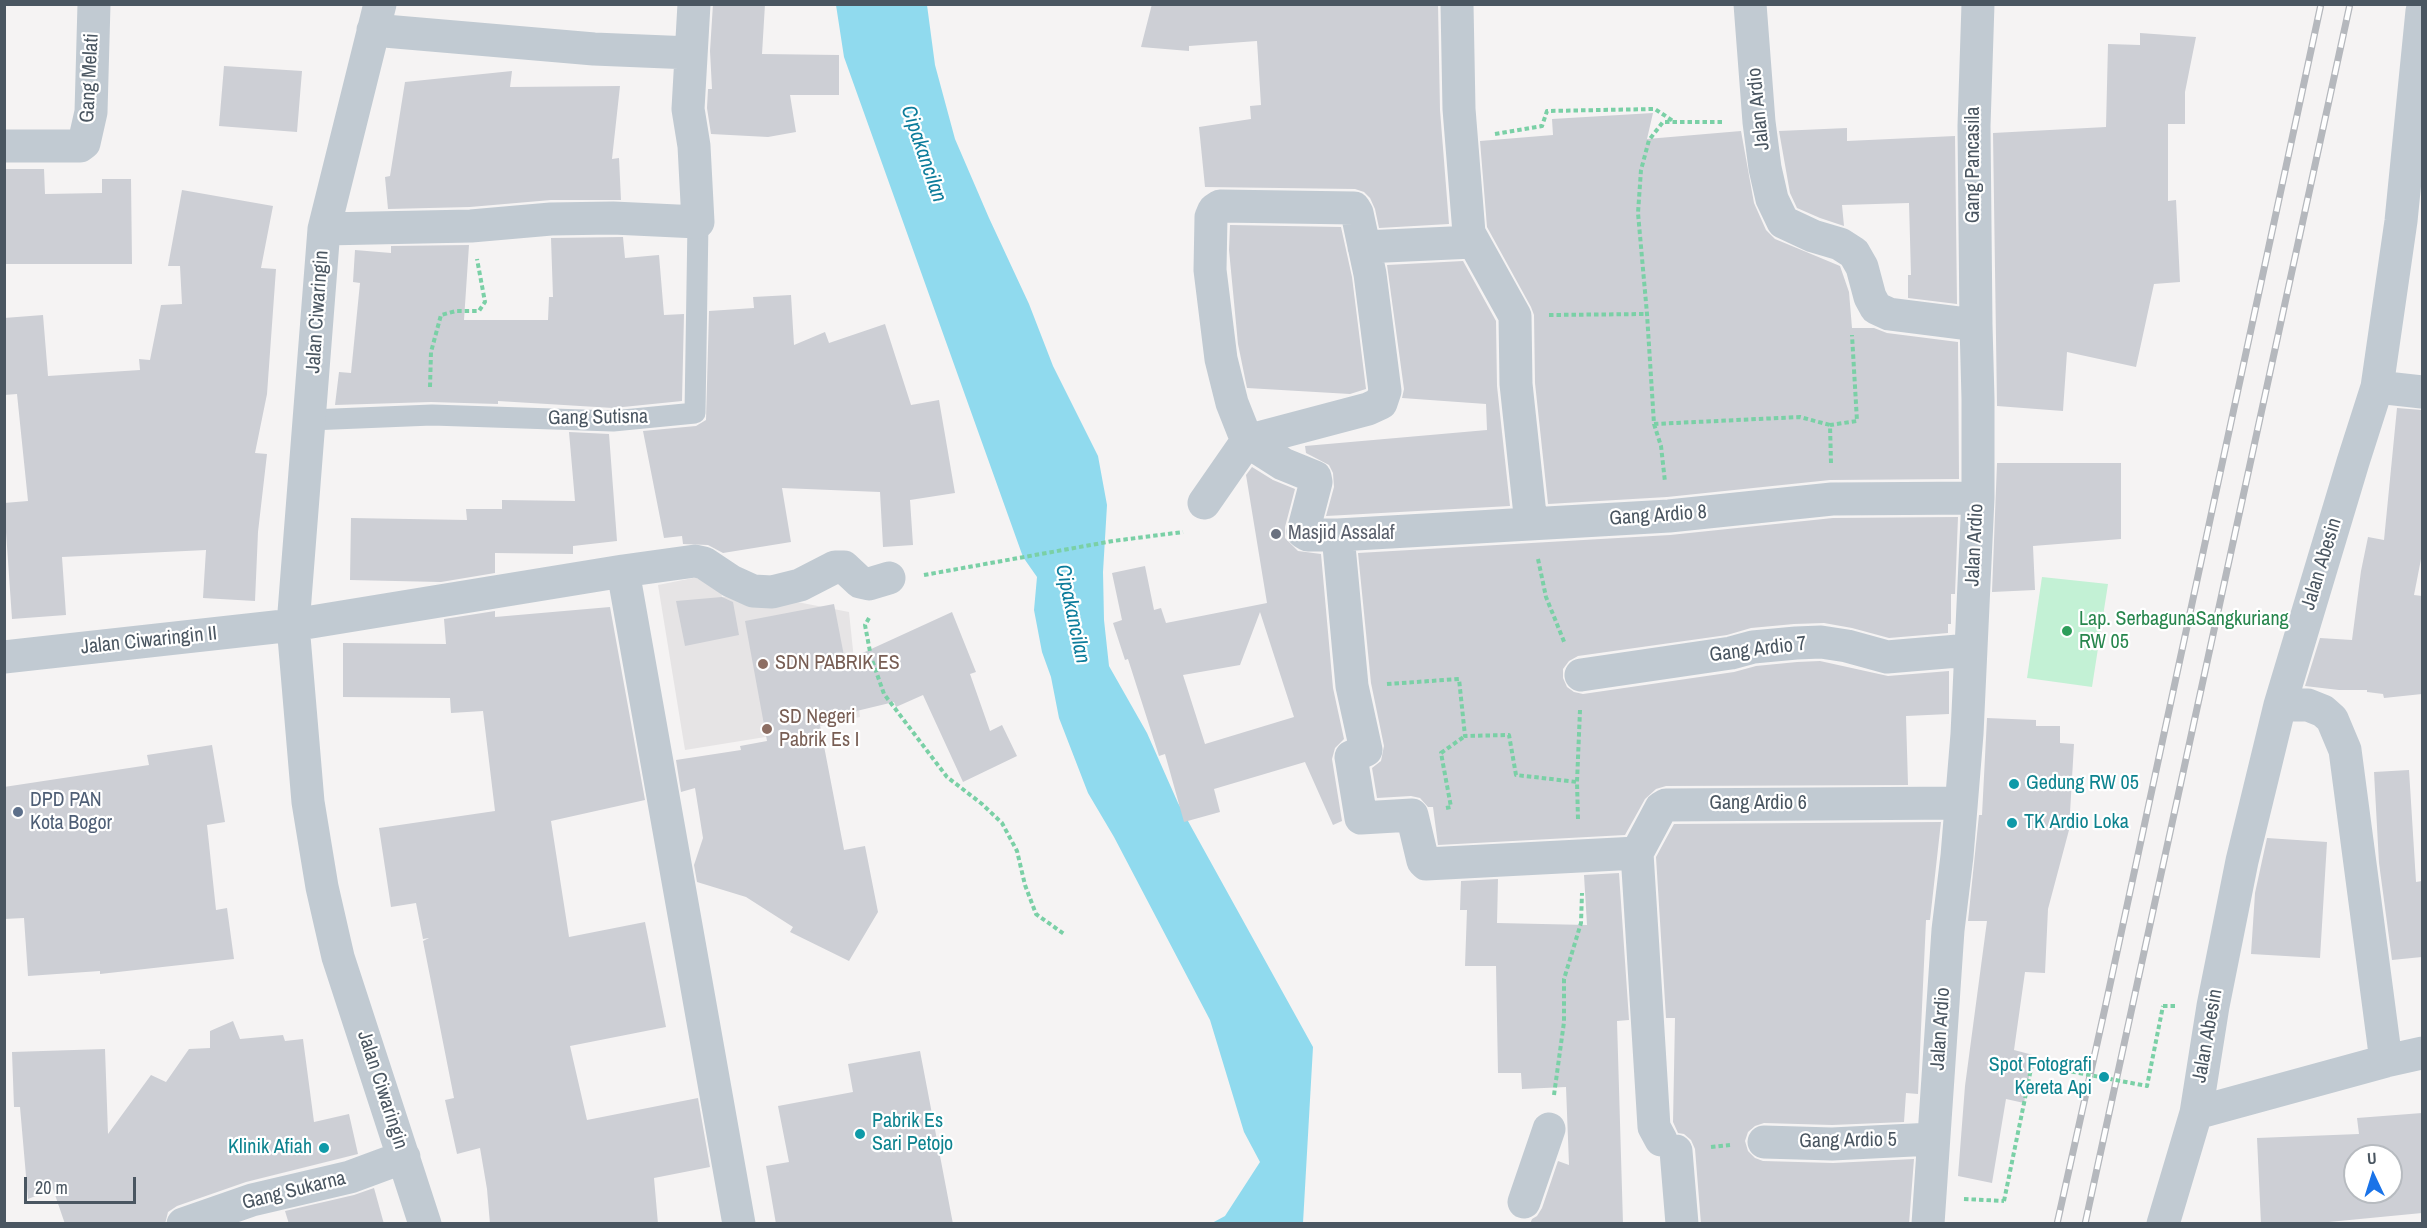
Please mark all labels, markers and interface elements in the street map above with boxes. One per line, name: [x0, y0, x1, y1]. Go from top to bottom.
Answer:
street label: Gang Melati: [76, 33, 104, 123]
street label: Jalan Ardio: [1743, 66, 1775, 152]
water label: Cipakancilan: [895, 102, 951, 206]
street label: Gang Pancasila: [1962, 107, 1986, 223]
street label: Jalan Ciwaringin: [302, 250, 334, 374]
street label: Gang Sutisna: [548, 405, 648, 431]
street label: Gang Ardio 8: [1609, 501, 1707, 531]
street label: Jalan Ardio: [1961, 503, 1989, 587]
street label: Jalan Abesin: [2297, 515, 2347, 613]
place label: Masjid Assalaf: [1288, 522, 1395, 546]
marker: Masjid Assalaf: [1269, 527, 1283, 541]
water label: Cipakancilan: [1049, 562, 1095, 666]
place label: Lap. SerbagunaSangkuriang RW 05: [2079, 608, 2289, 655]
street label: Jalan Ciwaringin II: [80, 622, 218, 660]
marker: Lap. SerbagunaSangkuriang RW 05: [2060, 624, 2074, 638]
street label: Gang Ardio 7: [1708, 632, 1808, 668]
place label: SDN PABRIK ES: [775, 652, 900, 676]
marker: SDN PABRIK ES: [756, 657, 770, 671]
place label: SD Negeri Pabrik Es I: [779, 706, 859, 753]
marker: SD Negeri Pabrik Es I: [760, 722, 774, 736]
place label: Gedung RW 05: [2026, 772, 2139, 796]
marker: Gedung RW 05: [2007, 777, 2021, 791]
place label: DPD PAN Kota Bogor: [30, 789, 112, 836]
street label: Gang Ardio 6: [1709, 792, 1807, 816]
marker: DPD PAN Kota Bogor: [11, 805, 25, 819]
place label: TK Ardio Loka: [2024, 811, 2129, 835]
marker: TK Ardio Loka: [2005, 816, 2019, 830]
street label: Jalan Ardio: [1926, 987, 1956, 1071]
street label: Jalan Abesin: [2188, 987, 2228, 1085]
street label: Jalan Ciwaringin: [352, 1028, 412, 1152]
place label: Spot Fotografi Kereta Api: [1989, 1054, 2092, 1101]
marker: Spot Fotografi Kereta Api: [2097, 1070, 2111, 1084]
place label: Pabrik Es Sari Petojo: [872, 1110, 953, 1157]
marker: Pabrik Es Sari Petojo: [853, 1127, 867, 1141]
street label: Gang Ardio 5: [1799, 1128, 1897, 1154]
place label: Klinik Afiah: [228, 1136, 312, 1160]
marker: Klinik Afiah: [317, 1141, 331, 1155]
north arrow: [2343, 1144, 2403, 1204]
text: U: [2366, 1147, 2377, 1169]
scale bar: [27, 1165, 140, 1203]
street label: Gang Sukarna: [240, 1167, 348, 1215]
text: 20 m: [35, 1175, 68, 1200]

